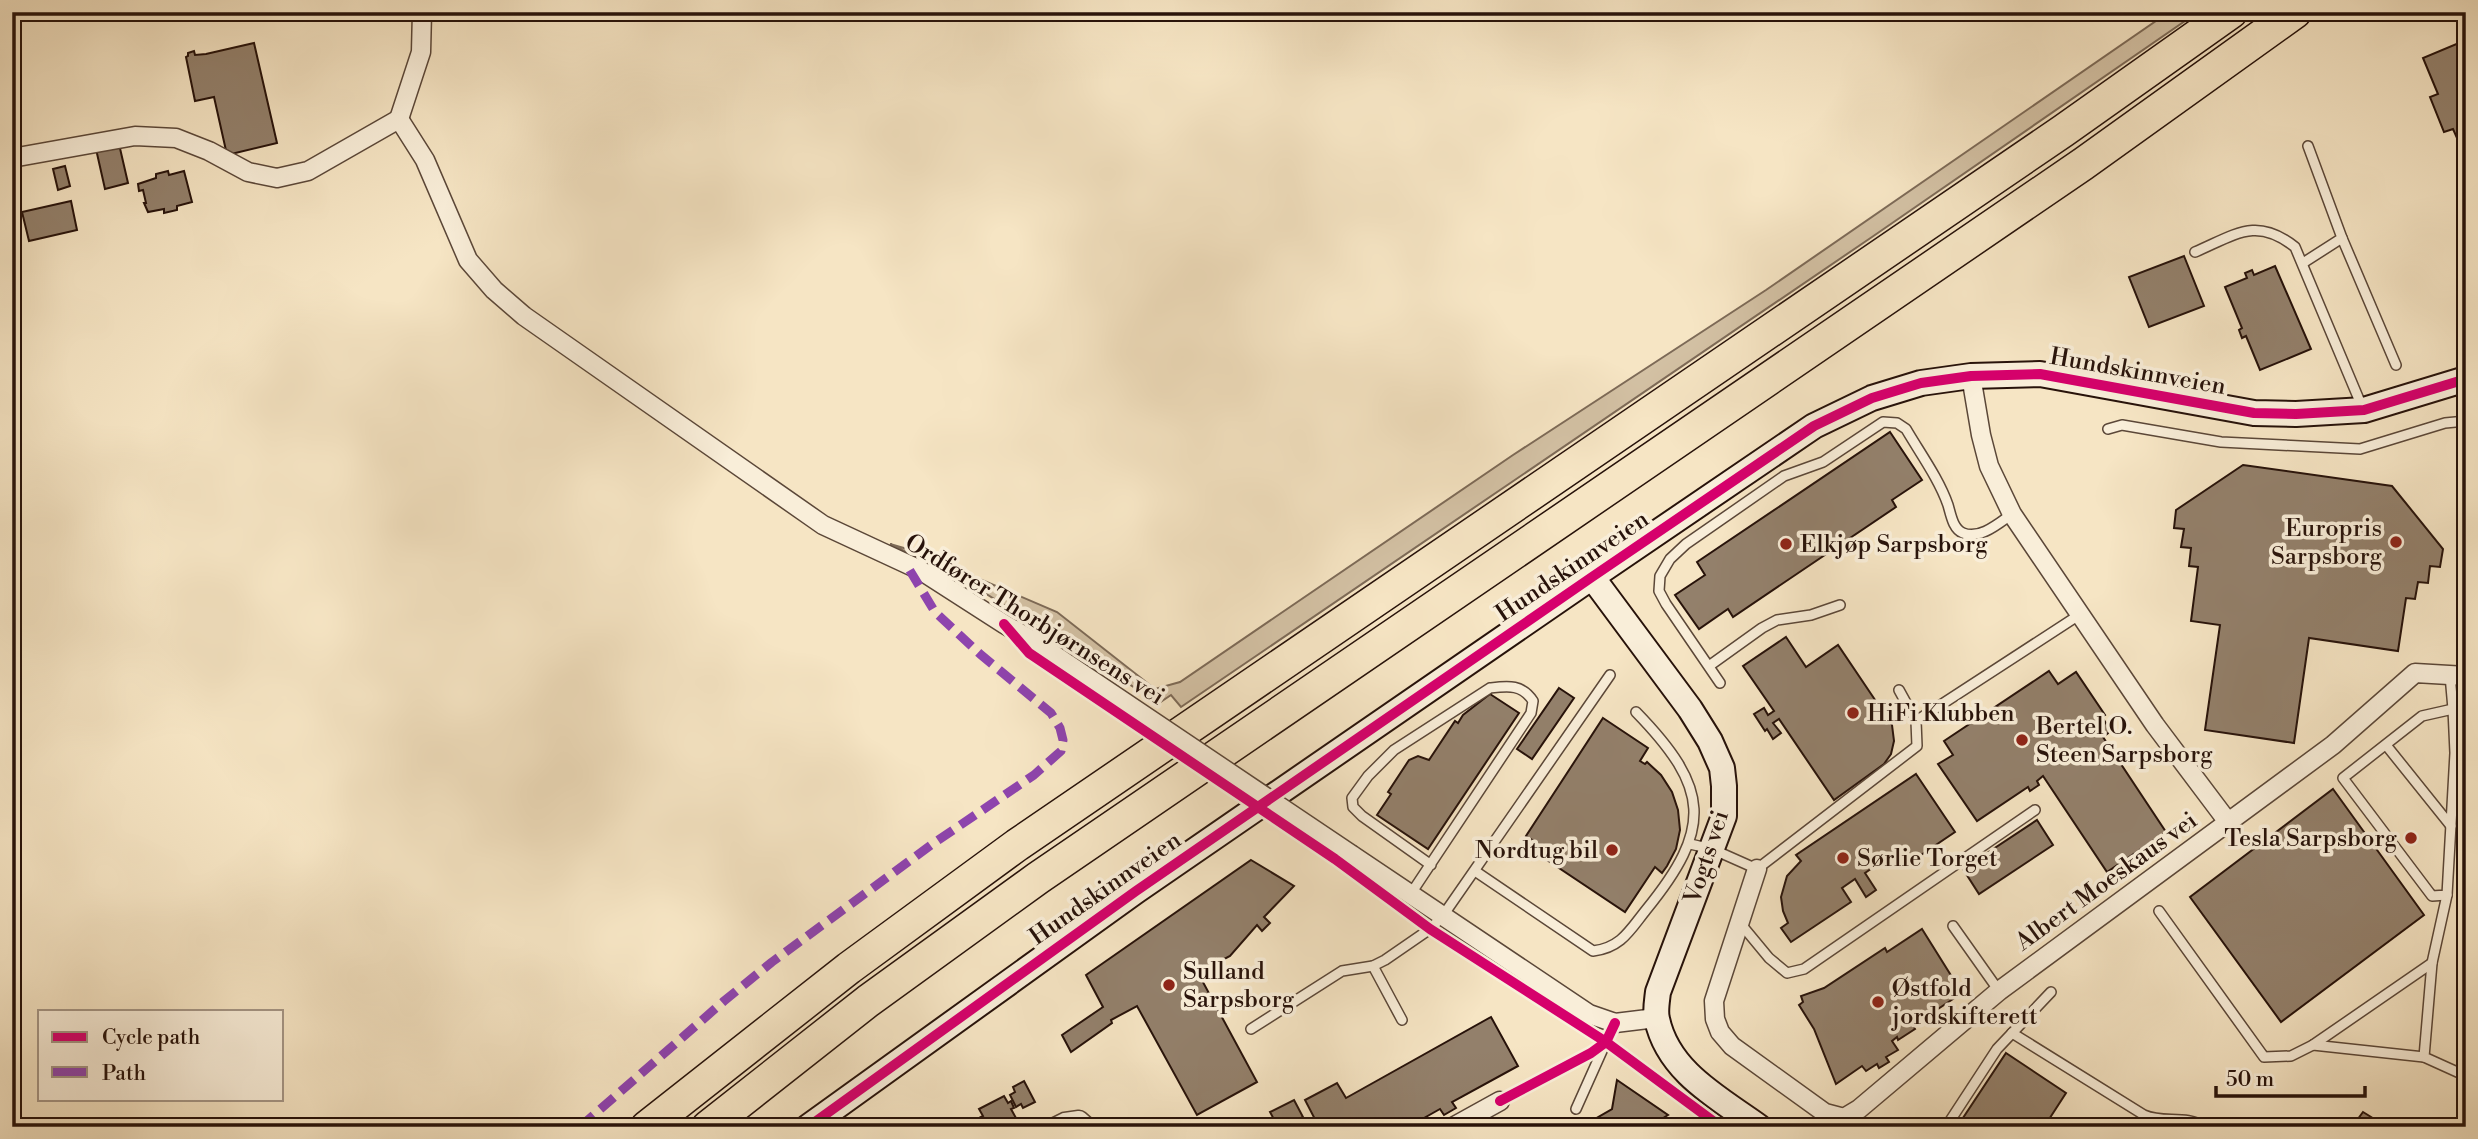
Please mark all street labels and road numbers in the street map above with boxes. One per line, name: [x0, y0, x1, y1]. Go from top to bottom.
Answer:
street label: Hundskinnveien: [2047, 342, 2228, 402]
street label: Hundskinnveien: [1490, 505, 1655, 629]
street label: Ordfører Thorbjørnsens vei: [899, 528, 1170, 712]
street label: Albert Moeskaus vei: [2009, 806, 2203, 958]
street label: Vogts vei: [1677, 807, 1736, 909]
street label: Hundskinnveien: [1024, 825, 1187, 952]

